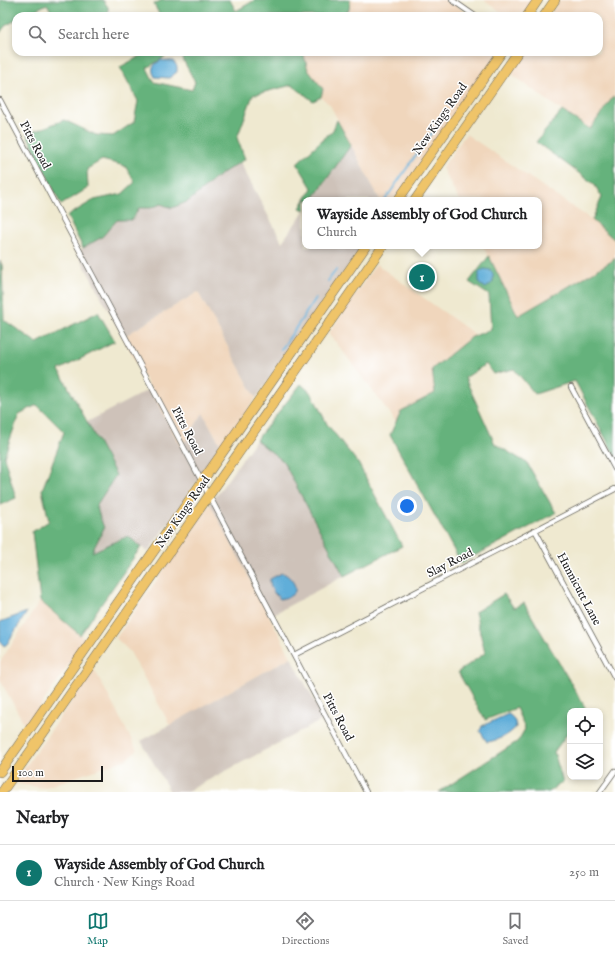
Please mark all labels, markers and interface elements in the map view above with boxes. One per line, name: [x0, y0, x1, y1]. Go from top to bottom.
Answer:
search box: [12, 12, 603, 56]
icon: search: [26, 23, 48, 45]
text: Search here: [58, 25, 129, 44]
street label: New Kings Road: [410, 79, 471, 158]
street label: Pitts Road: [16, 118, 54, 172]
popup: [302, 197, 542, 249]
text: Wayside Assembly of God Church: [317, 205, 527, 224]
text: Church: [317, 224, 357, 241]
pin: 1: [409, 262, 435, 292]
street label: Pitts Road: [168, 404, 206, 458]
street label: New Kings Road: [153, 472, 214, 551]
your location: [397, 496, 417, 516]
street label: Slay Road: [424, 545, 476, 581]
street label: Hunnicutt Lane: [554, 550, 605, 628]
street label: Pitts Road: [319, 690, 357, 744]
map controls: [567, 708, 603, 780]
button: locate: [567, 708, 603, 744]
button: layers: [567, 744, 603, 780]
scale bar: [12, 764, 103, 783]
text: 100 m: [18, 766, 44, 780]
text: Nearby: [16, 808, 69, 829]
text: Wayside Assembly of God Church: [54, 855, 264, 874]
text: 1: [27, 864, 31, 881]
text: 250 m: [569, 864, 599, 881]
text: Church · New Kings Road: [54, 874, 195, 891]
tab: Map: [87, 910, 109, 948]
tab: Directions: [282, 910, 329, 948]
tab: Saved: [502, 910, 528, 948]

